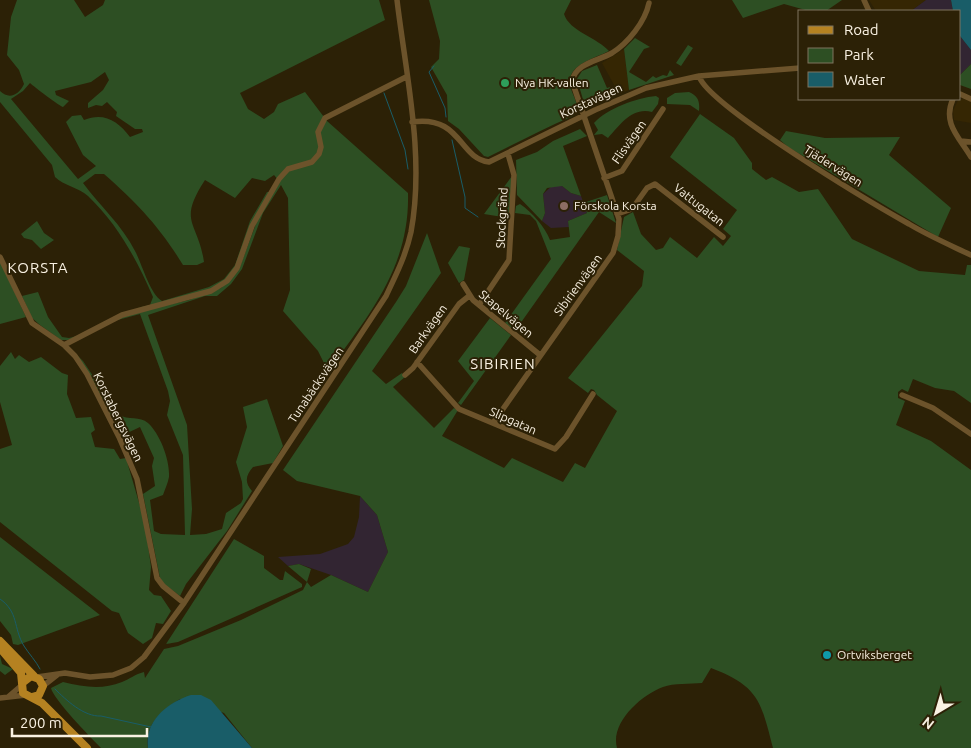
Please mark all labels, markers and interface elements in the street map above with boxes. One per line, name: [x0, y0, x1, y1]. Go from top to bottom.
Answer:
legend: [798, 10, 961, 100]
text: Road: [844, 21, 879, 38]
text: Park: [844, 46, 874, 63]
text: Water: [844, 71, 885, 88]
place label: Nya HK-vallen: [515, 76, 589, 89]
marker: Nya HK-vallen: [499, 77, 511, 89]
street label: Korstavägen: [558, 80, 624, 121]
street label: Flisvägen: [609, 118, 648, 166]
street label: Tjädervägen: [802, 142, 865, 189]
street label: Vattugatan: [671, 181, 727, 228]
street label: Stockgränd: [493, 187, 510, 249]
place label: Förskola Korsta: [574, 199, 657, 212]
marker: Förskola Korsta: [558, 200, 570, 212]
street label: Sibirienvägen: [551, 252, 604, 318]
district label: KORSTA: [8, 259, 68, 276]
street label: Stapelvägen: [477, 287, 536, 340]
street label: Barkvägen: [406, 302, 449, 356]
street label: Tunabäcksvägen: [285, 344, 346, 425]
district label: SIBIRIEN: [470, 355, 536, 372]
street label: Korstabergsvägen: [91, 370, 146, 463]
street label: Slipgatan: [488, 404, 539, 437]
place label: Ortviksberget: [837, 648, 912, 661]
marker: Ortviksberget: [821, 649, 833, 661]
north arrow: [911, 688, 961, 738]
scale bar: [12, 706, 148, 738]
text: 200 m: [20, 714, 62, 731]
text: N: [919, 714, 937, 733]

